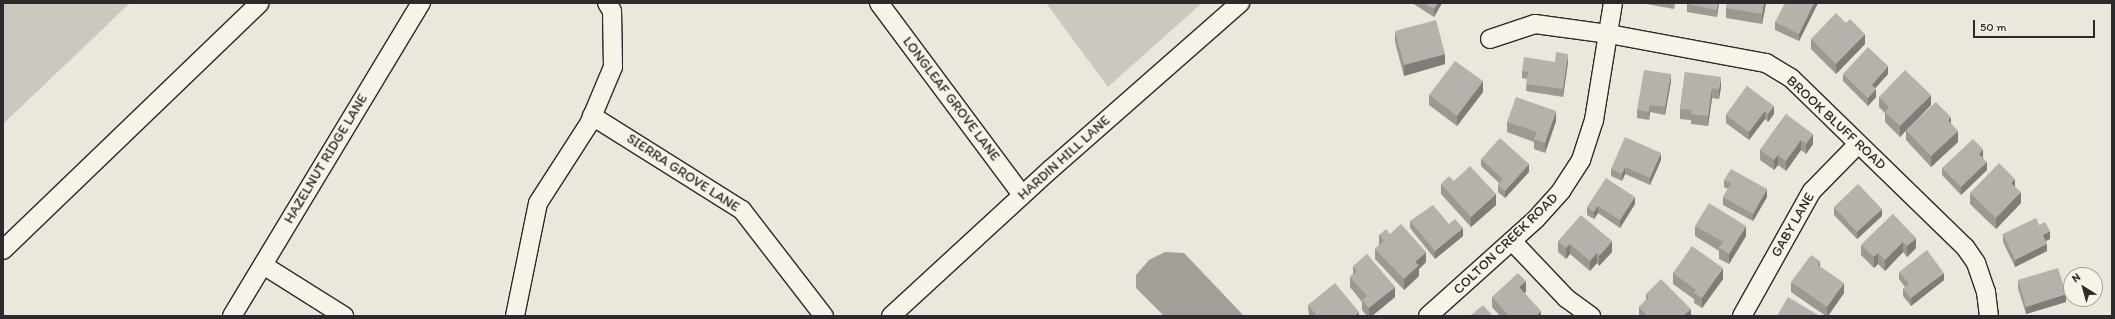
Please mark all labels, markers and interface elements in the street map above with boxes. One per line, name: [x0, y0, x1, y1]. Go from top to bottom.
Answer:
scale bar: [1975, 12, 2097, 38]
text: 50 m: [1980, 20, 2006, 34]
street label: LONGLEAF GROVE LANE: [899, 33, 1003, 165]
street label: BROOK BLUFF ROAD: [1783, 73, 1889, 173]
street label: HAZELNUT RIDGE LANE: [281, 91, 371, 227]
street label: HARDIN HILL LANE: [1014, 112, 1114, 204]
street label: SIERRA GROVE LANE: [623, 130, 743, 216]
street label: COLTON CREEK ROAD: [1450, 190, 1562, 298]
street label: GABY LANE: [1768, 190, 1818, 260]
north arrow: [2063, 267, 2103, 307]
text: N: [2069, 270, 2083, 285]

